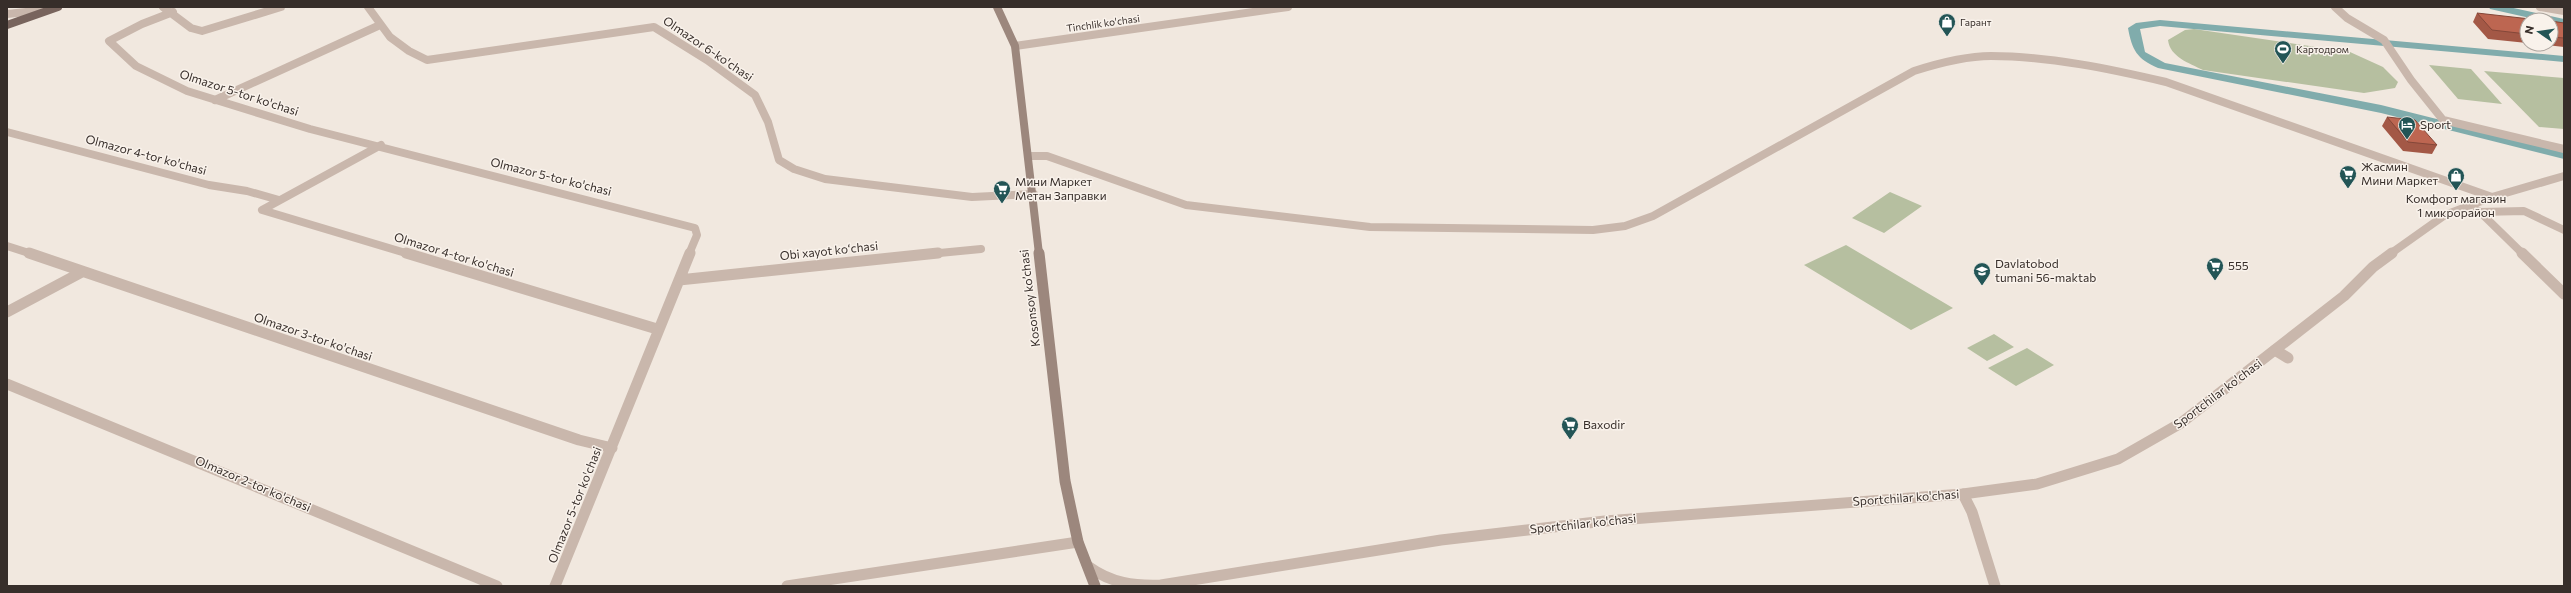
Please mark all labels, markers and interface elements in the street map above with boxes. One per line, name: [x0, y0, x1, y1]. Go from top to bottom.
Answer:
street label: Tinchlik ko'chasi: [1066, 12, 1140, 34]
shop icon: Гарант: [1937, 12, 1957, 37]
north arrow: [2519, 12, 2559, 52]
street label: Olmazor 6-ko'chasi: [661, 13, 756, 84]
place label: Гарант: [1960, 16, 1992, 28]
text: N: [2522, 24, 2536, 35]
sports icon: Картодром: [2273, 39, 2293, 64]
place label: Картодром: [2296, 43, 2349, 55]
street label: Olmazor 5-tor ko'chasi: [178, 66, 301, 118]
hotel icon: Sport: [2397, 115, 2417, 140]
place label: Sport: [2420, 117, 2451, 131]
street label: Olmazor 4-tor ko'chasi: [84, 131, 208, 177]
street label: Olmazor 5-tor ko'chasi: [489, 154, 613, 198]
place label: Жасмин Мини Маркет: [2361, 159, 2438, 187]
supermarket icon: Жасмин Мини Маркет: [2338, 164, 2358, 189]
shop icon: Комфорт магазин 1 микрорайон: [2446, 166, 2466, 191]
place label: Мини Маркет Метан Заправки: [1015, 174, 1107, 202]
supermarket icon: Мини Маркет Метан Заправки: [992, 179, 1012, 204]
place label: Комфорт магазин 1 микрорайон: [2406, 191, 2506, 219]
street label: Olmazor 4-tor ko'chasi: [393, 229, 516, 279]
street label: Obi xayot koʻchasi: [779, 238, 879, 262]
street label: Kosonsoy ko’chasi: [1016, 249, 1042, 348]
place label: Davlatobod tumani 56-maktab: [1995, 256, 2096, 284]
supermarket icon: 555: [2205, 256, 2225, 281]
place label: 555: [2228, 258, 2249, 272]
school or university icon: Davlatobod tumani 56-maktab: [1972, 261, 1992, 286]
street label: Olmazor 3-tor ko'chasi: [252, 309, 374, 363]
street label: Sportchilar ko'chasi: [2171, 356, 2264, 431]
supermarket icon: Baxodir: [1560, 415, 1580, 440]
place label: Baxodir: [1583, 417, 1625, 431]
street label: Olmazor 5-tor ko'chasi: [544, 444, 604, 565]
street label: Olmazor 2-tor ko'chasi: [194, 452, 313, 514]
street label: Sportchilar ko'chasi: [1852, 486, 1960, 508]
street label: Sportchilar ko'chasi: [1529, 510, 1637, 536]

